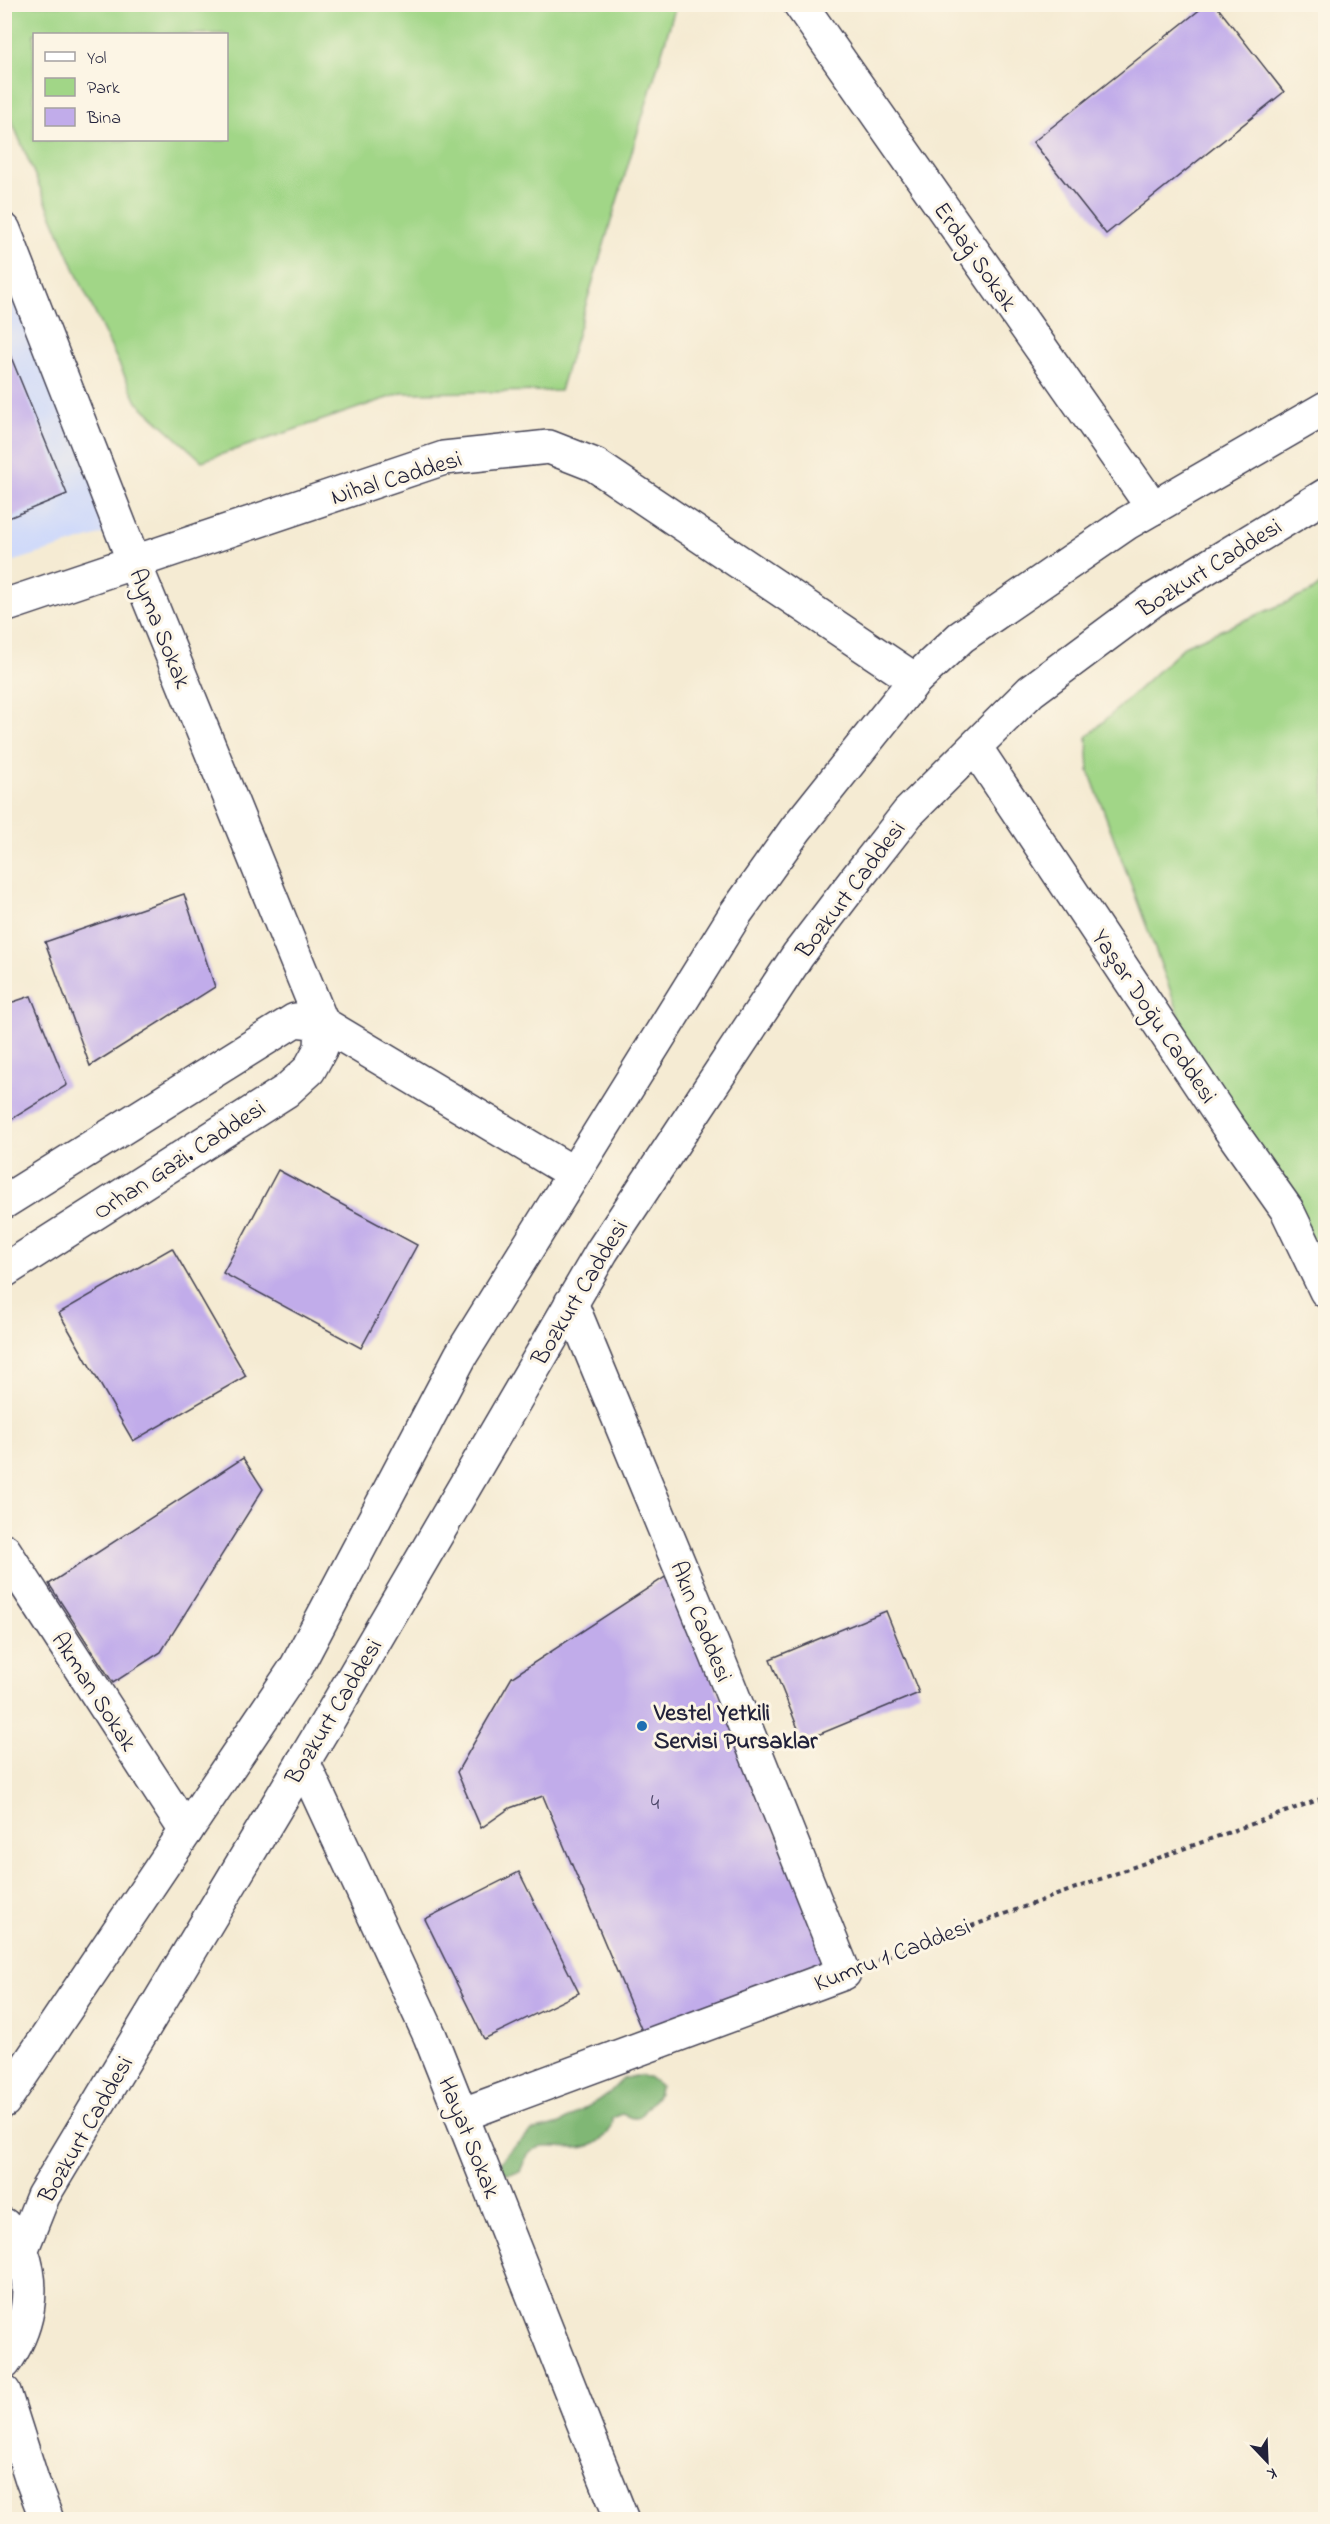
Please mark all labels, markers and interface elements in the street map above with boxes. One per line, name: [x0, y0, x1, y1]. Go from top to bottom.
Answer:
legend: [33, 33, 228, 141]
text: Yol: [87, 46, 107, 72]
text: Park: [87, 76, 120, 102]
text: Bina: [86, 106, 121, 132]
street label: Erdağ Sokak: [923, 196, 1025, 320]
street label: Nihal Caddesi: [327, 443, 467, 516]
street label: Bozkurt Caddesi: [1130, 511, 1289, 628]
street label: Ayma Sokak: [118, 564, 199, 695]
street label: Bozkurt Caddesi: [788, 814, 916, 968]
street label: Yaşar Doğu Caddesi: [1082, 923, 1224, 1112]
street label: Orhan Gazi. Caddesi: [87, 1092, 273, 1230]
street label: Bozkurt Caddesi: [523, 1214, 639, 1374]
street label: Akın Caddesi: [660, 1556, 740, 1688]
street label: Akman Sokak: [41, 1626, 145, 1759]
street label: Bozkurt Caddesi: [277, 1633, 393, 1793]
place label: Vestel Yetkili Servisi Pursaklar: [653, 1697, 818, 1760]
marker: Vestel Yetkili Servisi Pursaklar: [635, 1719, 649, 1733]
house number: 4: [651, 1789, 660, 1819]
street label: Kumru 1 Caddesi: [810, 1910, 976, 2002]
street label: Bozkurt Caddesi: [30, 2050, 144, 2211]
street label: Hayat Sokak: [426, 2072, 508, 2205]
north arrow: [1237, 2431, 1297, 2491]
text: K: [1263, 2460, 1280, 2486]

